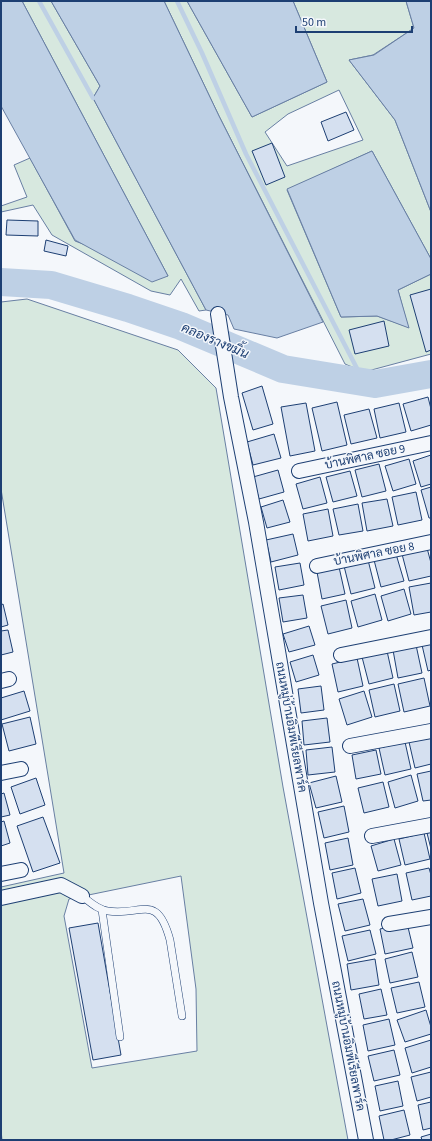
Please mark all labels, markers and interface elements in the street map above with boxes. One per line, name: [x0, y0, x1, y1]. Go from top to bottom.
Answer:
scale bar: [296, 8, 412, 34]
text: 50 m: [302, 14, 326, 31]
water label: คลองรางขมิ้น: [179, 315, 254, 364]
street label: บ้านพิศาล ซอย 9: [323, 440, 407, 474]
street label: บ้านพิศาล ซอย 8: [332, 538, 416, 570]
street label: ถนนหมู่บ้านอิมพีเรียลพาร์ค: [271, 660, 311, 794]
street label: ถนนหมู่บ้านอิมพีเรียลพาร์ค: [327, 979, 369, 1113]

